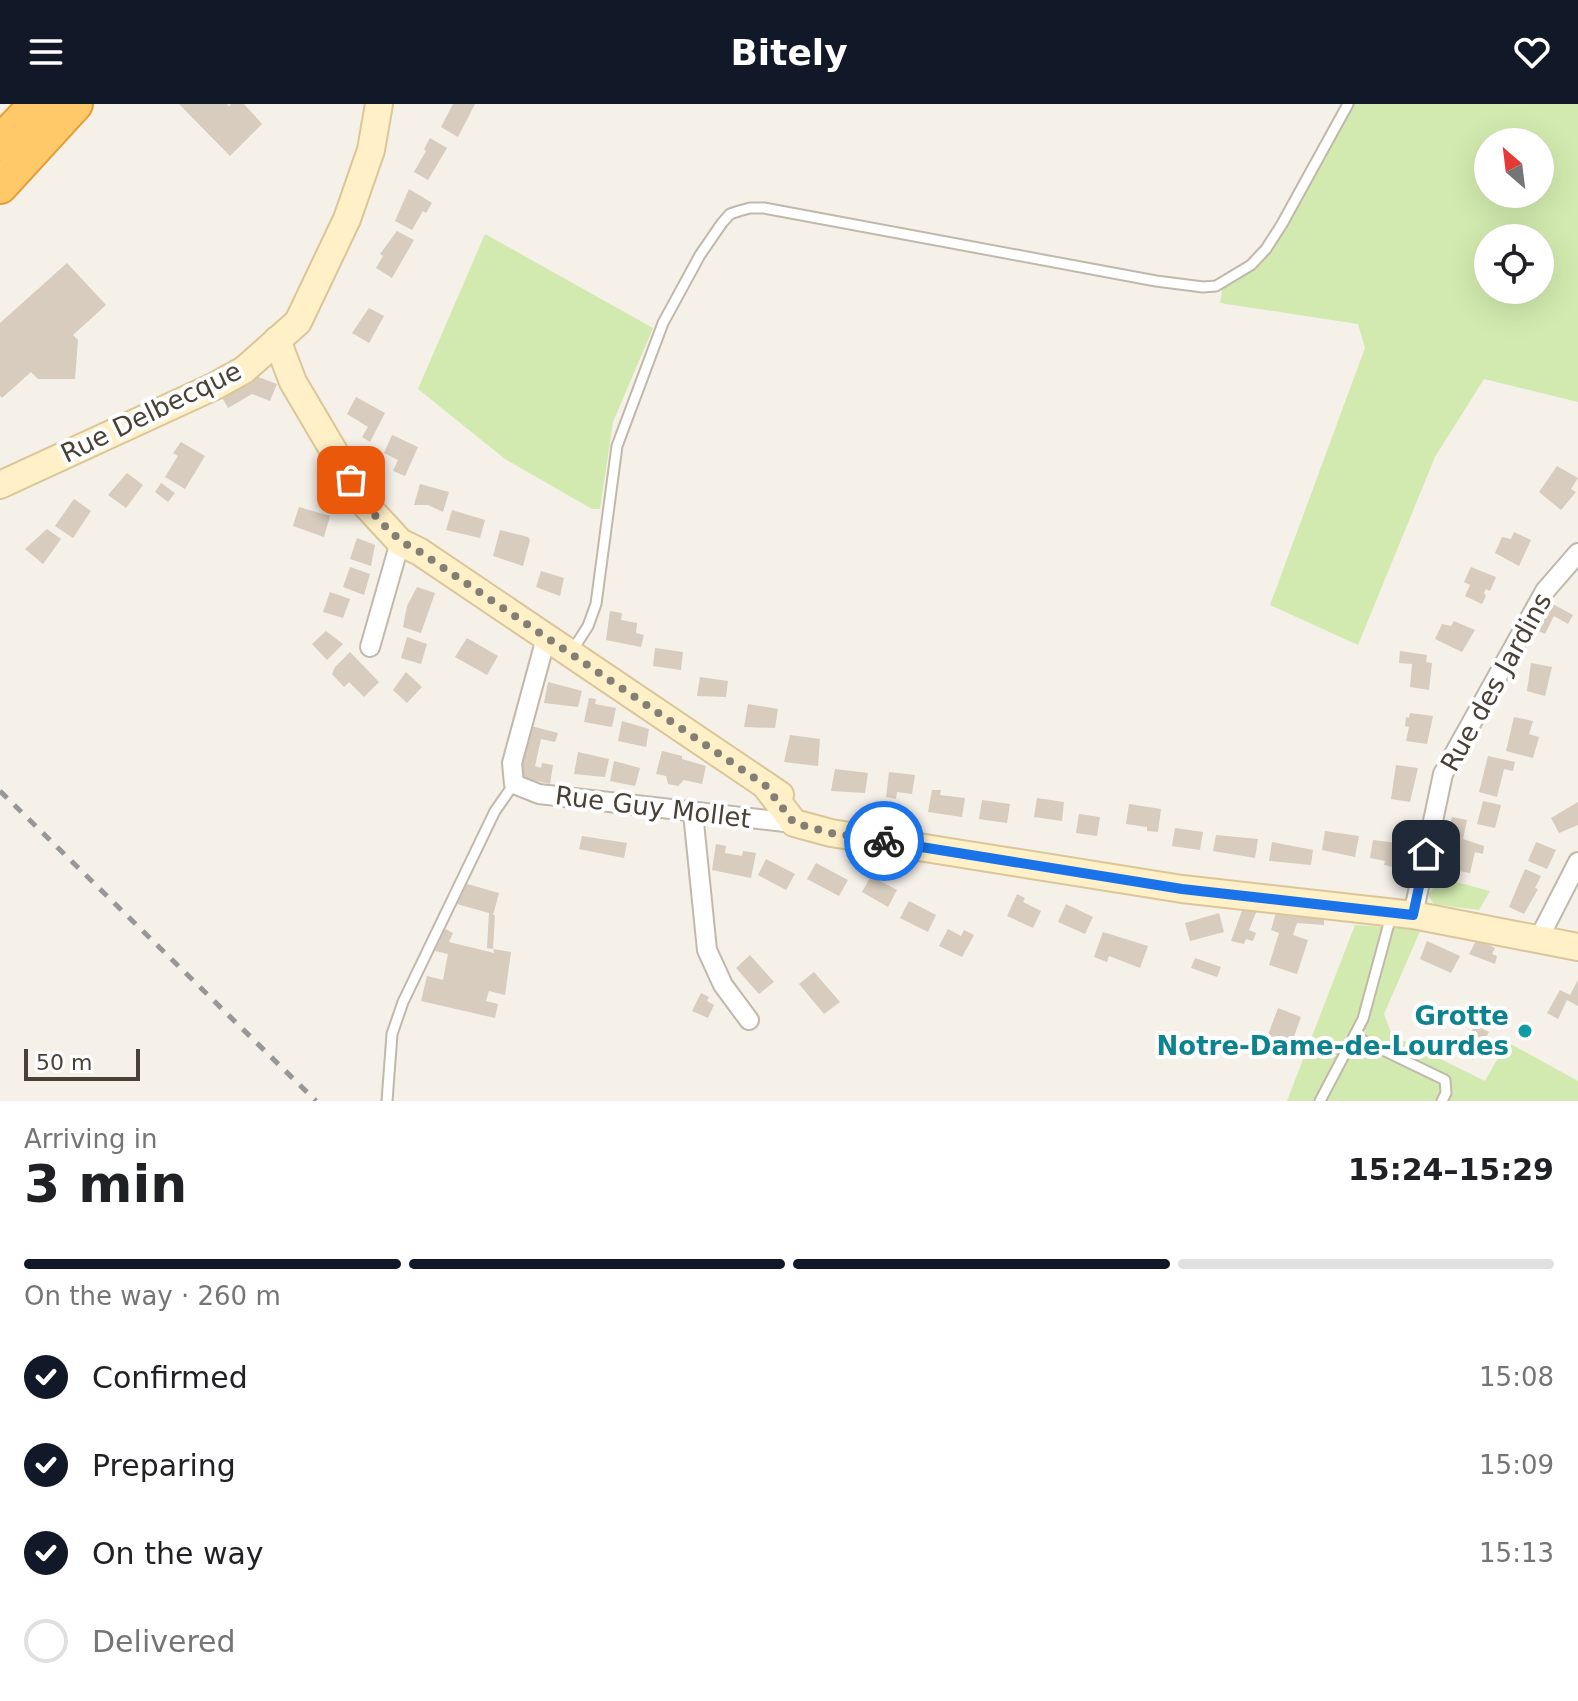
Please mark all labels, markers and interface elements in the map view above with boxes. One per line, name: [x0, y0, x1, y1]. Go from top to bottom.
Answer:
icon: menu: [24, 30, 68, 74]
icon: heart: [1510, 30, 1554, 74]
text: Bitely: [730, 32, 848, 73]
north arrow: [1474, 128, 1554, 208]
map controls: [1474, 128, 1554, 304]
button: locate: [1474, 224, 1554, 304]
street label: Rue Delbecque: [56, 355, 246, 469]
pin: [317, 446, 385, 514]
icon: bag: [329, 458, 373, 502]
street label: Rue des Jardins: [1435, 587, 1557, 777]
street label: Rue Guy Mollet: [553, 780, 753, 834]
courier: [844, 801, 924, 881]
icon: bike: [862, 819, 906, 863]
pin: [1392, 820, 1460, 888]
icon: home: [1404, 832, 1448, 876]
place label: Grotte Notre-Dame-de-Lourdes: [1157, 1001, 1509, 1061]
marker: Grotte Notre-Dame-de-Lourdes: [1516, 1022, 1534, 1040]
scale bar: [24, 1045, 140, 1081]
text: 50 m: [36, 1050, 92, 1075]
text: Arriving in: [24, 1124, 158, 1154]
text: 15:24–15:29: [1348, 1152, 1554, 1187]
text: 3 min: [24, 1154, 187, 1214]
text: On the way · 260 m: [24, 1281, 281, 1311]
icon: check: [24, 1355, 68, 1399]
text: Confirmed: [92, 1360, 248, 1395]
text: 15:08: [1479, 1362, 1554, 1392]
icon: check: [24, 1443, 68, 1487]
text: Preparing: [92, 1448, 236, 1483]
text: 15:09: [1479, 1450, 1554, 1480]
icon: check: [24, 1531, 68, 1575]
text: On the way: [92, 1536, 264, 1571]
text: 15:13: [1479, 1538, 1554, 1568]
text: Delivered: [92, 1624, 236, 1659]

